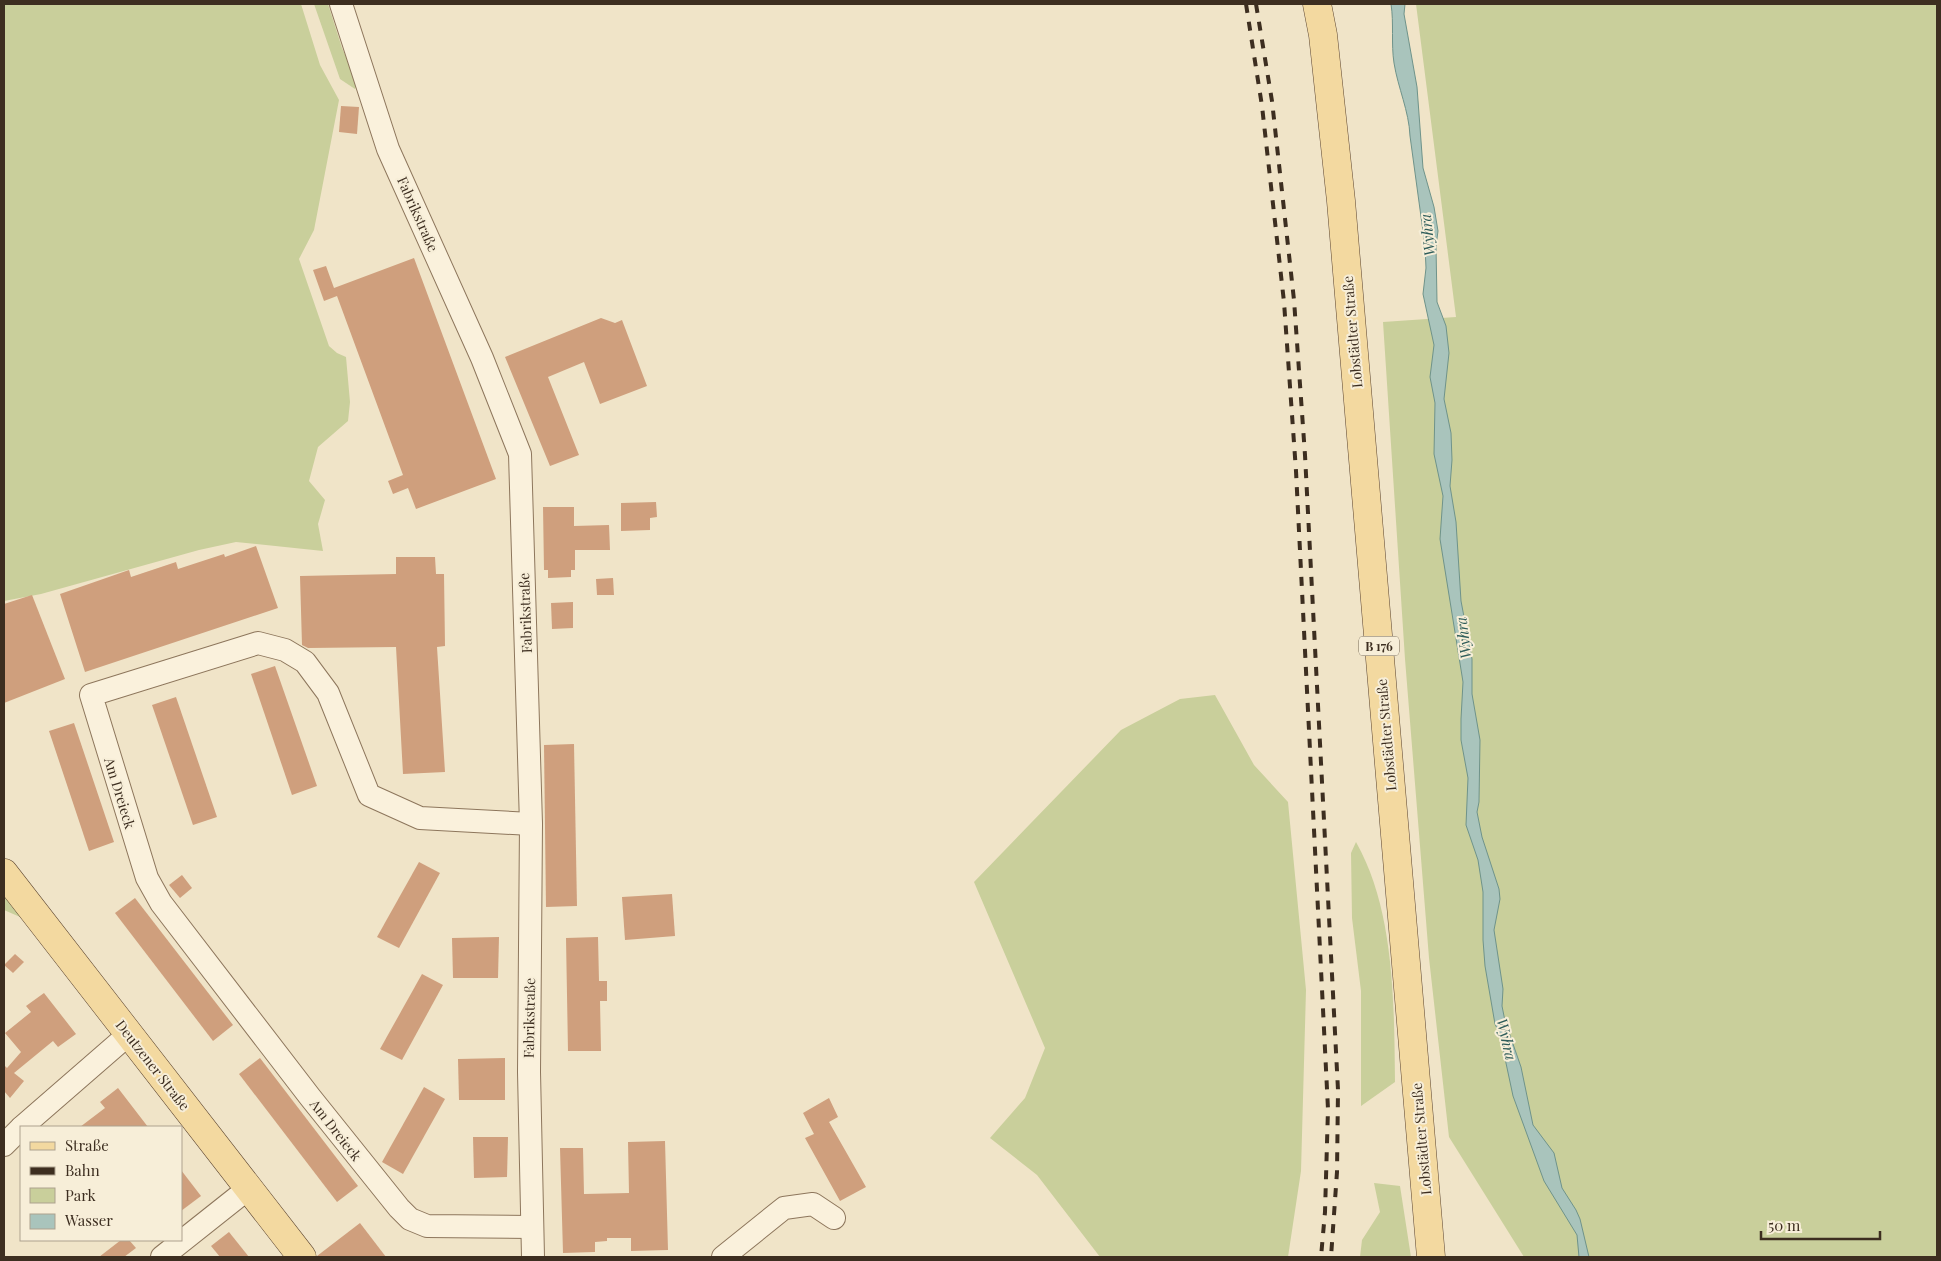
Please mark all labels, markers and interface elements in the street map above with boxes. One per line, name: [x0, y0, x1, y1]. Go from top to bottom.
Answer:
street label: Fabrikstraße: [393, 173, 443, 255]
water label: Wyhra: [1415, 213, 1439, 257]
street label: Lobstädter Straße: [1338, 275, 1366, 389]
street label: Fabrikstraße: [514, 573, 536, 653]
water label: Wyhra: [1450, 616, 1476, 660]
road number: B 176: [1359, 636, 1399, 656]
street label: Lobstädter Straße: [1372, 678, 1400, 792]
street label: Am Dreieck: [100, 754, 140, 831]
street label: Fabrikstraße: [519, 978, 539, 1058]
street label: Deutzener Straße: [112, 1016, 194, 1114]
water label: Wyhra: [1492, 1016, 1522, 1062]
street label: Lobstädter Straße: [1407, 1082, 1435, 1196]
street label: Am Dreieck: [305, 1094, 366, 1165]
legend: [20, 1126, 182, 1241]
text: Straße: [65, 1135, 109, 1155]
text: Bahn: [65, 1160, 100, 1180]
text: Park: [65, 1185, 97, 1205]
scale bar: [1761, 1208, 1880, 1240]
text: Wasser: [64, 1210, 113, 1230]
text: 50 m: [1768, 1215, 1801, 1235]

